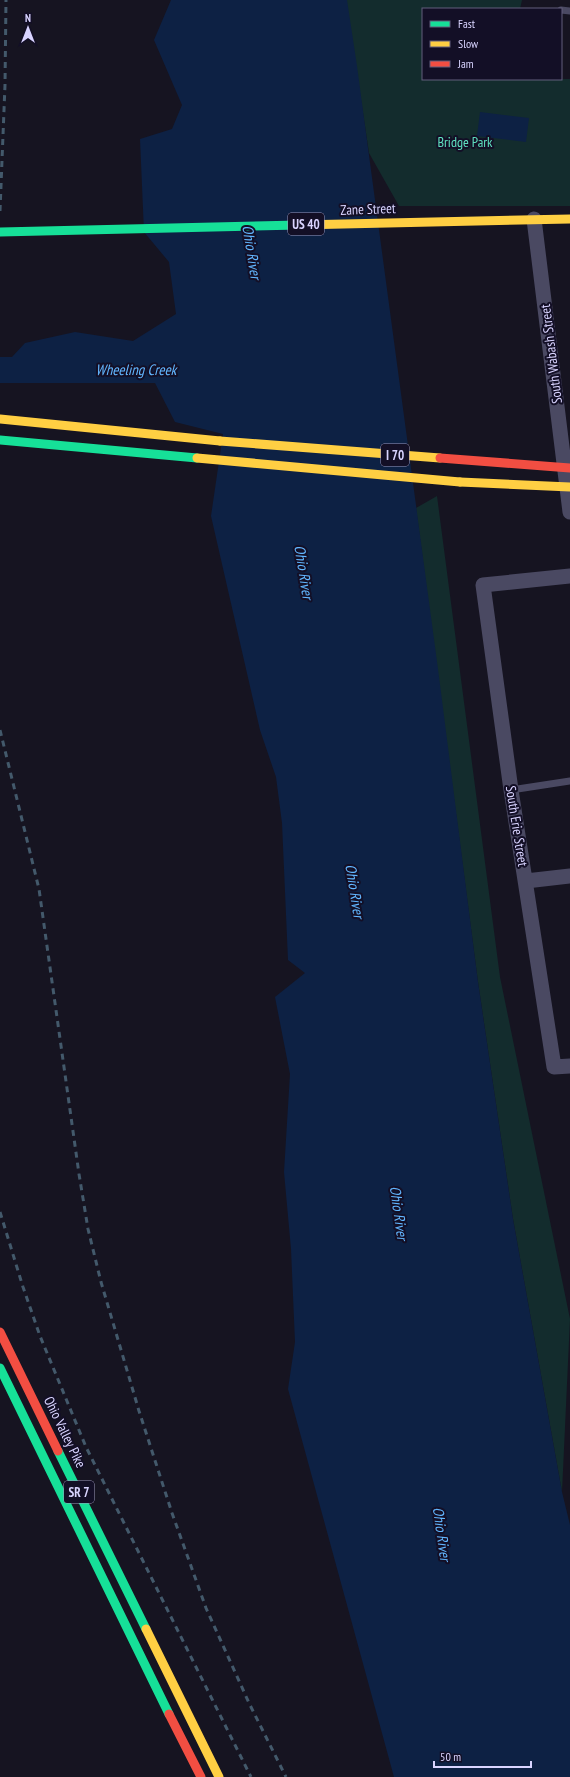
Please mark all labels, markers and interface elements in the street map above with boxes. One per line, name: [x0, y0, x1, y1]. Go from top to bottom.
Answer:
north arrow: [8, 8, 48, 48]
legend: [422, 8, 562, 80]
text: N: [25, 11, 31, 25]
text: Fast: [458, 16, 476, 31]
text: Slow: [458, 36, 479, 51]
text: Jam: [457, 56, 474, 71]
park label: Bridge Park: [437, 133, 493, 151]
street label: Zane Street: [340, 199, 396, 219]
road number: US 40: [288, 213, 324, 235]
water label: Ohio River: [238, 224, 266, 282]
street label: South Wabash Street: [536, 303, 566, 405]
water label: Wheeling Creek: [96, 360, 179, 379]
road number: I 70: [381, 444, 409, 466]
water label: Ohio River: [290, 544, 318, 602]
street label: South Erie Street: [502, 784, 532, 868]
water label: Ohio River: [341, 863, 369, 921]
water label: Ohio River: [386, 1185, 412, 1243]
street label: Ohio Valley Pike: [40, 1393, 90, 1471]
road number: SR 7: [64, 1481, 94, 1503]
water label: Ohio River: [429, 1506, 455, 1564]
scale bar: [434, 1743, 531, 1769]
text: 50 m: [440, 1749, 461, 1764]

